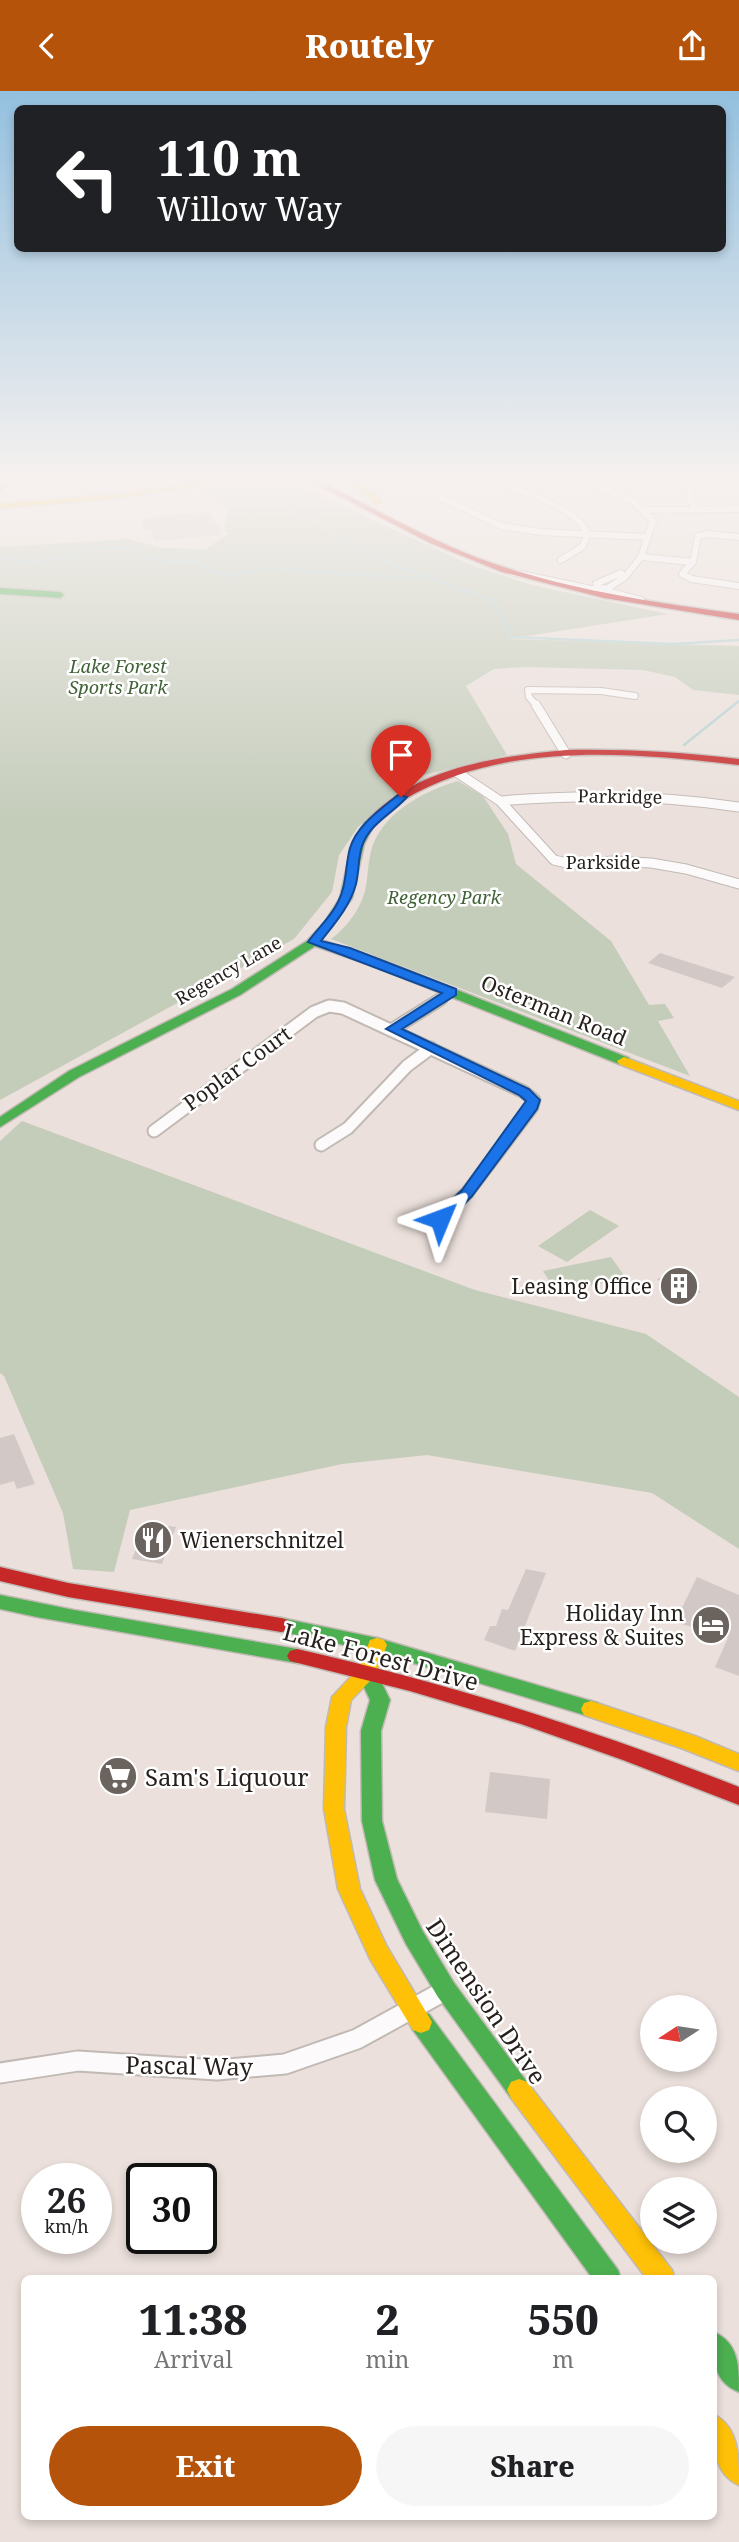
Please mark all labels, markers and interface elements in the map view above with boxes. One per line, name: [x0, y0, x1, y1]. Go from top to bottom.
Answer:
text: Routely: [305, 24, 434, 67]
icon: back: [28, 27, 66, 65]
icon: share: [673, 27, 711, 65]
text: 110 m: [157, 124, 301, 190]
icon: left: [42, 133, 133, 224]
text: Willow Way: [157, 187, 342, 230]
park label: Lake Forest Sports Park: [68, 654, 168, 699]
pin: [371, 725, 431, 797]
icon: arrive: [382, 736, 420, 774]
street label: Parkridge: [577, 783, 663, 809]
street label: Parkside: [566, 850, 640, 874]
park label: Regency Park: [386, 885, 502, 909]
street label: Regency Lane: [171, 930, 285, 1010]
street label: Osterman Road: [477, 968, 631, 1052]
street label: Poplar Court: [177, 1019, 297, 1117]
position arrow: [403, 1182, 477, 1256]
building icon: Leasing Office: [658, 1265, 700, 1307]
place label: Leasing Office: [511, 1272, 652, 1300]
restaurant icon: Wienerschnitzel: [132, 1519, 174, 1561]
place label: Wienerschnitzel: [180, 1526, 344, 1554]
place label: Holiday Inn Express & Suites: [520, 1599, 684, 1651]
hotel icon: Holiday Inn Express & Suites: [690, 1604, 732, 1646]
street label: Lake Forest Drive: [280, 1614, 482, 1698]
supermarket icon: Sam's Liquour: [97, 1755, 139, 1797]
place label: Sam's Liquour: [145, 1760, 309, 1793]
street label: Dimension Drive: [419, 1912, 555, 2090]
north arrow: [640, 1995, 718, 2072]
map controls: [640, 1995, 717, 2254]
street label: Pascal Way: [125, 2047, 254, 2083]
button: search: [640, 2086, 717, 2163]
speed limit sign: 30: [126, 2163, 217, 2254]
text: 26: [47, 2176, 86, 2223]
button: layers: [640, 2177, 717, 2254]
text: km/h: [44, 2214, 89, 2238]
text: 11:38: [139, 2290, 247, 2347]
text: 2: [376, 2290, 399, 2347]
text: 550: [527, 2290, 599, 2347]
text: Arrival: [154, 2343, 233, 2375]
text: min: [365, 2343, 409, 2375]
text: m: [552, 2343, 574, 2375]
button: Exit: [49, 2426, 362, 2506]
button: Share: [376, 2426, 689, 2506]

